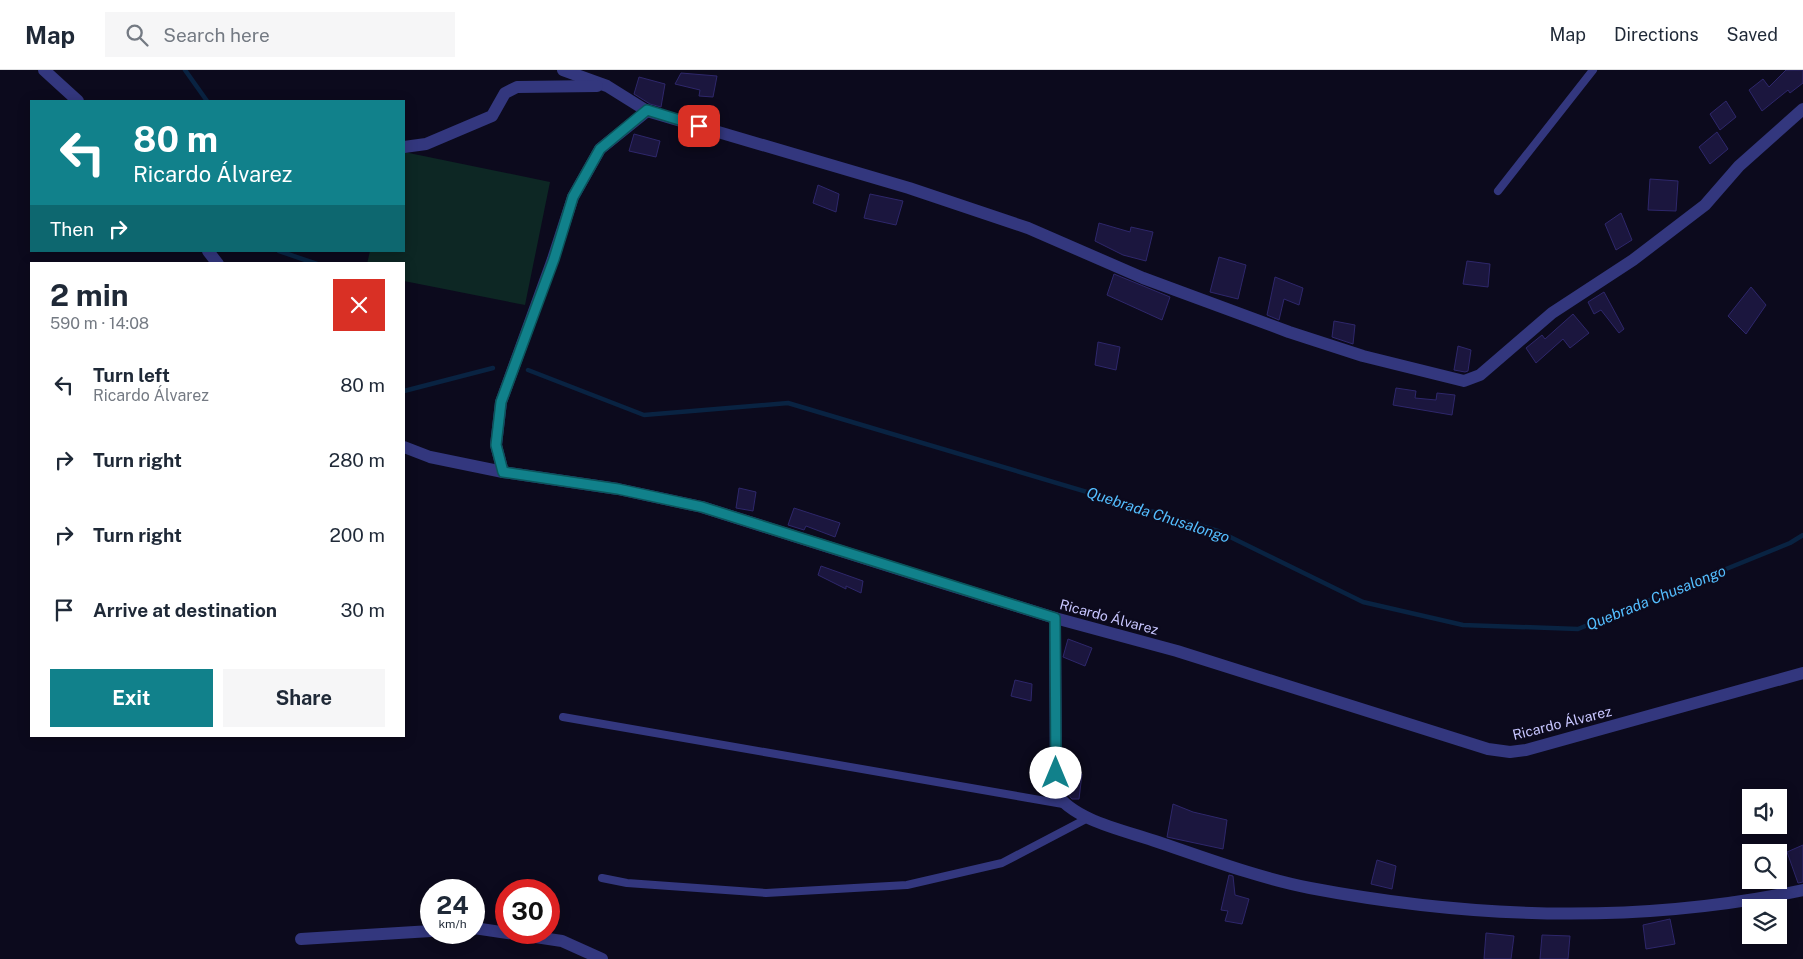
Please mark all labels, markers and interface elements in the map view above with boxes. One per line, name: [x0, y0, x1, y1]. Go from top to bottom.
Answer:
search box: [105, 12, 455, 57]
text: Map: [25, 21, 75, 49]
icon: search: [123, 21, 151, 49]
text: Search here: [163, 24, 270, 46]
text: Map: [1549, 24, 1586, 45]
text: Directions: [1614, 24, 1699, 45]
text: Saved: [1727, 24, 1778, 45]
pin: [678, 105, 720, 147]
icon: arrive: [685, 112, 713, 140]
text: 80 m: [133, 119, 218, 160]
icon: left: [50, 120, 115, 185]
text: Ricardo Álvarez: [133, 161, 292, 187]
icon: right: [104, 215, 132, 243]
text: Then: [50, 218, 94, 240]
text: 2 min: [50, 277, 129, 313]
button: close: [333, 279, 385, 331]
text: 590 m · 14:08: [50, 314, 149, 333]
text: Turn left: [93, 364, 170, 386]
icon: left: [50, 371, 78, 399]
text: 80 m: [340, 374, 385, 396]
text: Ricardo Álvarez: [93, 386, 209, 405]
icon: right: [50, 446, 78, 474]
text: Turn right: [93, 449, 182, 471]
text: 280 m: [329, 449, 385, 471]
water label: Quebrada Chusalongo: [1085, 483, 1232, 546]
icon: right: [50, 521, 78, 549]
text: Turn right: [93, 524, 182, 546]
text: 200 m: [329, 524, 385, 546]
water label: Quebrada Chusalongo: [1583, 562, 1728, 633]
street label: Ricardo Álvarez: [1058, 595, 1161, 638]
icon: arrive: [50, 596, 78, 624]
text: Arrive at destination: [93, 599, 277, 621]
text: 30 m: [340, 599, 385, 621]
button: Exit: [50, 669, 213, 727]
button: Share: [223, 669, 385, 727]
street label: Ricardo Álvarez: [1511, 702, 1613, 743]
position arrow: [1029, 746, 1081, 798]
map controls: [1742, 789, 1787, 944]
button: sound: [1742, 789, 1787, 834]
button: search: [1742, 844, 1787, 889]
speed limit sign: 30: [495, 879, 560, 944]
text: 24: [436, 890, 469, 920]
button: layers: [1742, 899, 1787, 944]
text: km/h: [438, 917, 467, 931]

